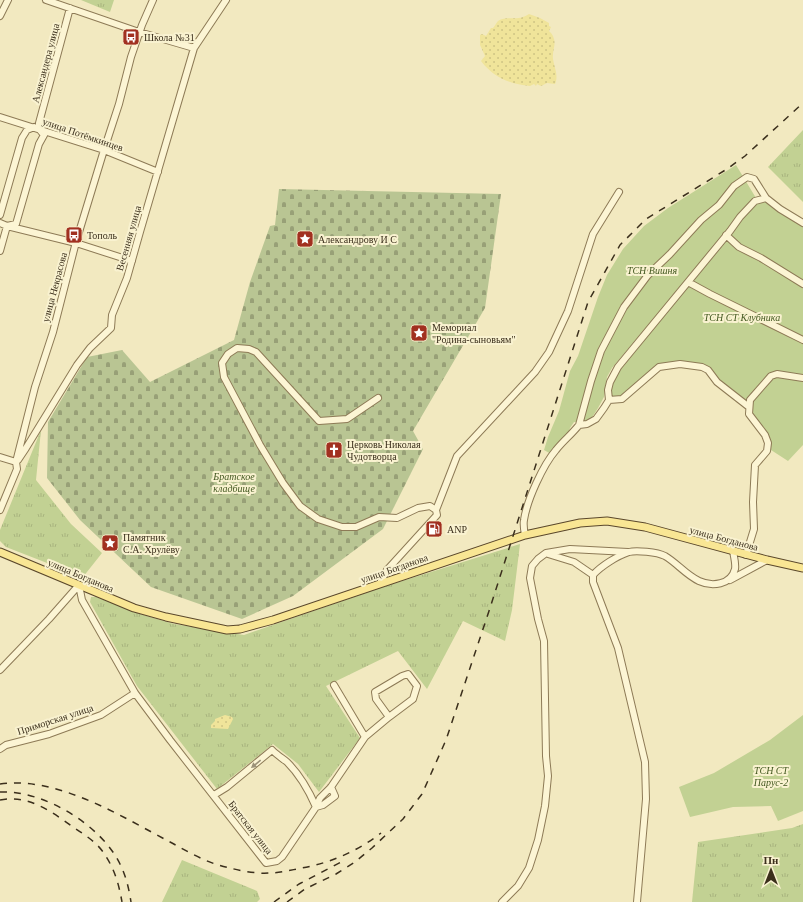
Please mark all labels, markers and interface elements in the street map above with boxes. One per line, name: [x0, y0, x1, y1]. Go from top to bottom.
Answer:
street label: Александера улица: [30, 22, 62, 104]
bus stop icon: Школа №31: [121, 27, 141, 47]
place label: Школа №31: [144, 32, 195, 43]
street label: улица Потёмкинцев: [41, 116, 125, 154]
street label: Весенняя улица: [114, 204, 143, 272]
bus stop icon: Тополь: [64, 225, 84, 245]
place icon: Александрову И С: [295, 229, 315, 249]
place label: Тополь: [87, 230, 118, 241]
place label: Александрову И С: [318, 234, 397, 245]
street label: улица Некрасова: [40, 251, 69, 323]
park label: ТСН Вишня: [627, 265, 677, 276]
park label: ТСН СТ Клубника: [704, 312, 780, 323]
place label: Мемориал "Родина-сыновьям": [432, 322, 515, 345]
place icon: Мемориал "Родина-сыновьям": [409, 323, 429, 343]
place label: Церковь Николая Чудотворца: [347, 439, 421, 462]
church icon: Церковь Николая Чудотворца: [324, 440, 344, 460]
park label: Братское кладбище: [212, 471, 255, 494]
fuel station icon: ANP: [424, 519, 444, 539]
place label: ANP: [447, 524, 467, 535]
street label: улица Богданова: [688, 524, 760, 553]
place label: Памятник С.А. Хрулёву: [123, 532, 180, 555]
place icon: Памятник С.А. Хрулёву: [100, 533, 120, 553]
street label: улица Богданова: [359, 552, 430, 585]
street label: улица Богданова: [46, 557, 116, 595]
street label: Приморская улица: [16, 702, 95, 737]
one-way arrow: [250, 760, 261, 769]
park label: ТСН СТ Парус-2: [753, 765, 790, 788]
street label: Братская улица: [226, 798, 275, 857]
north arrow: [751, 850, 791, 890]
text: Пн: [764, 854, 779, 866]

